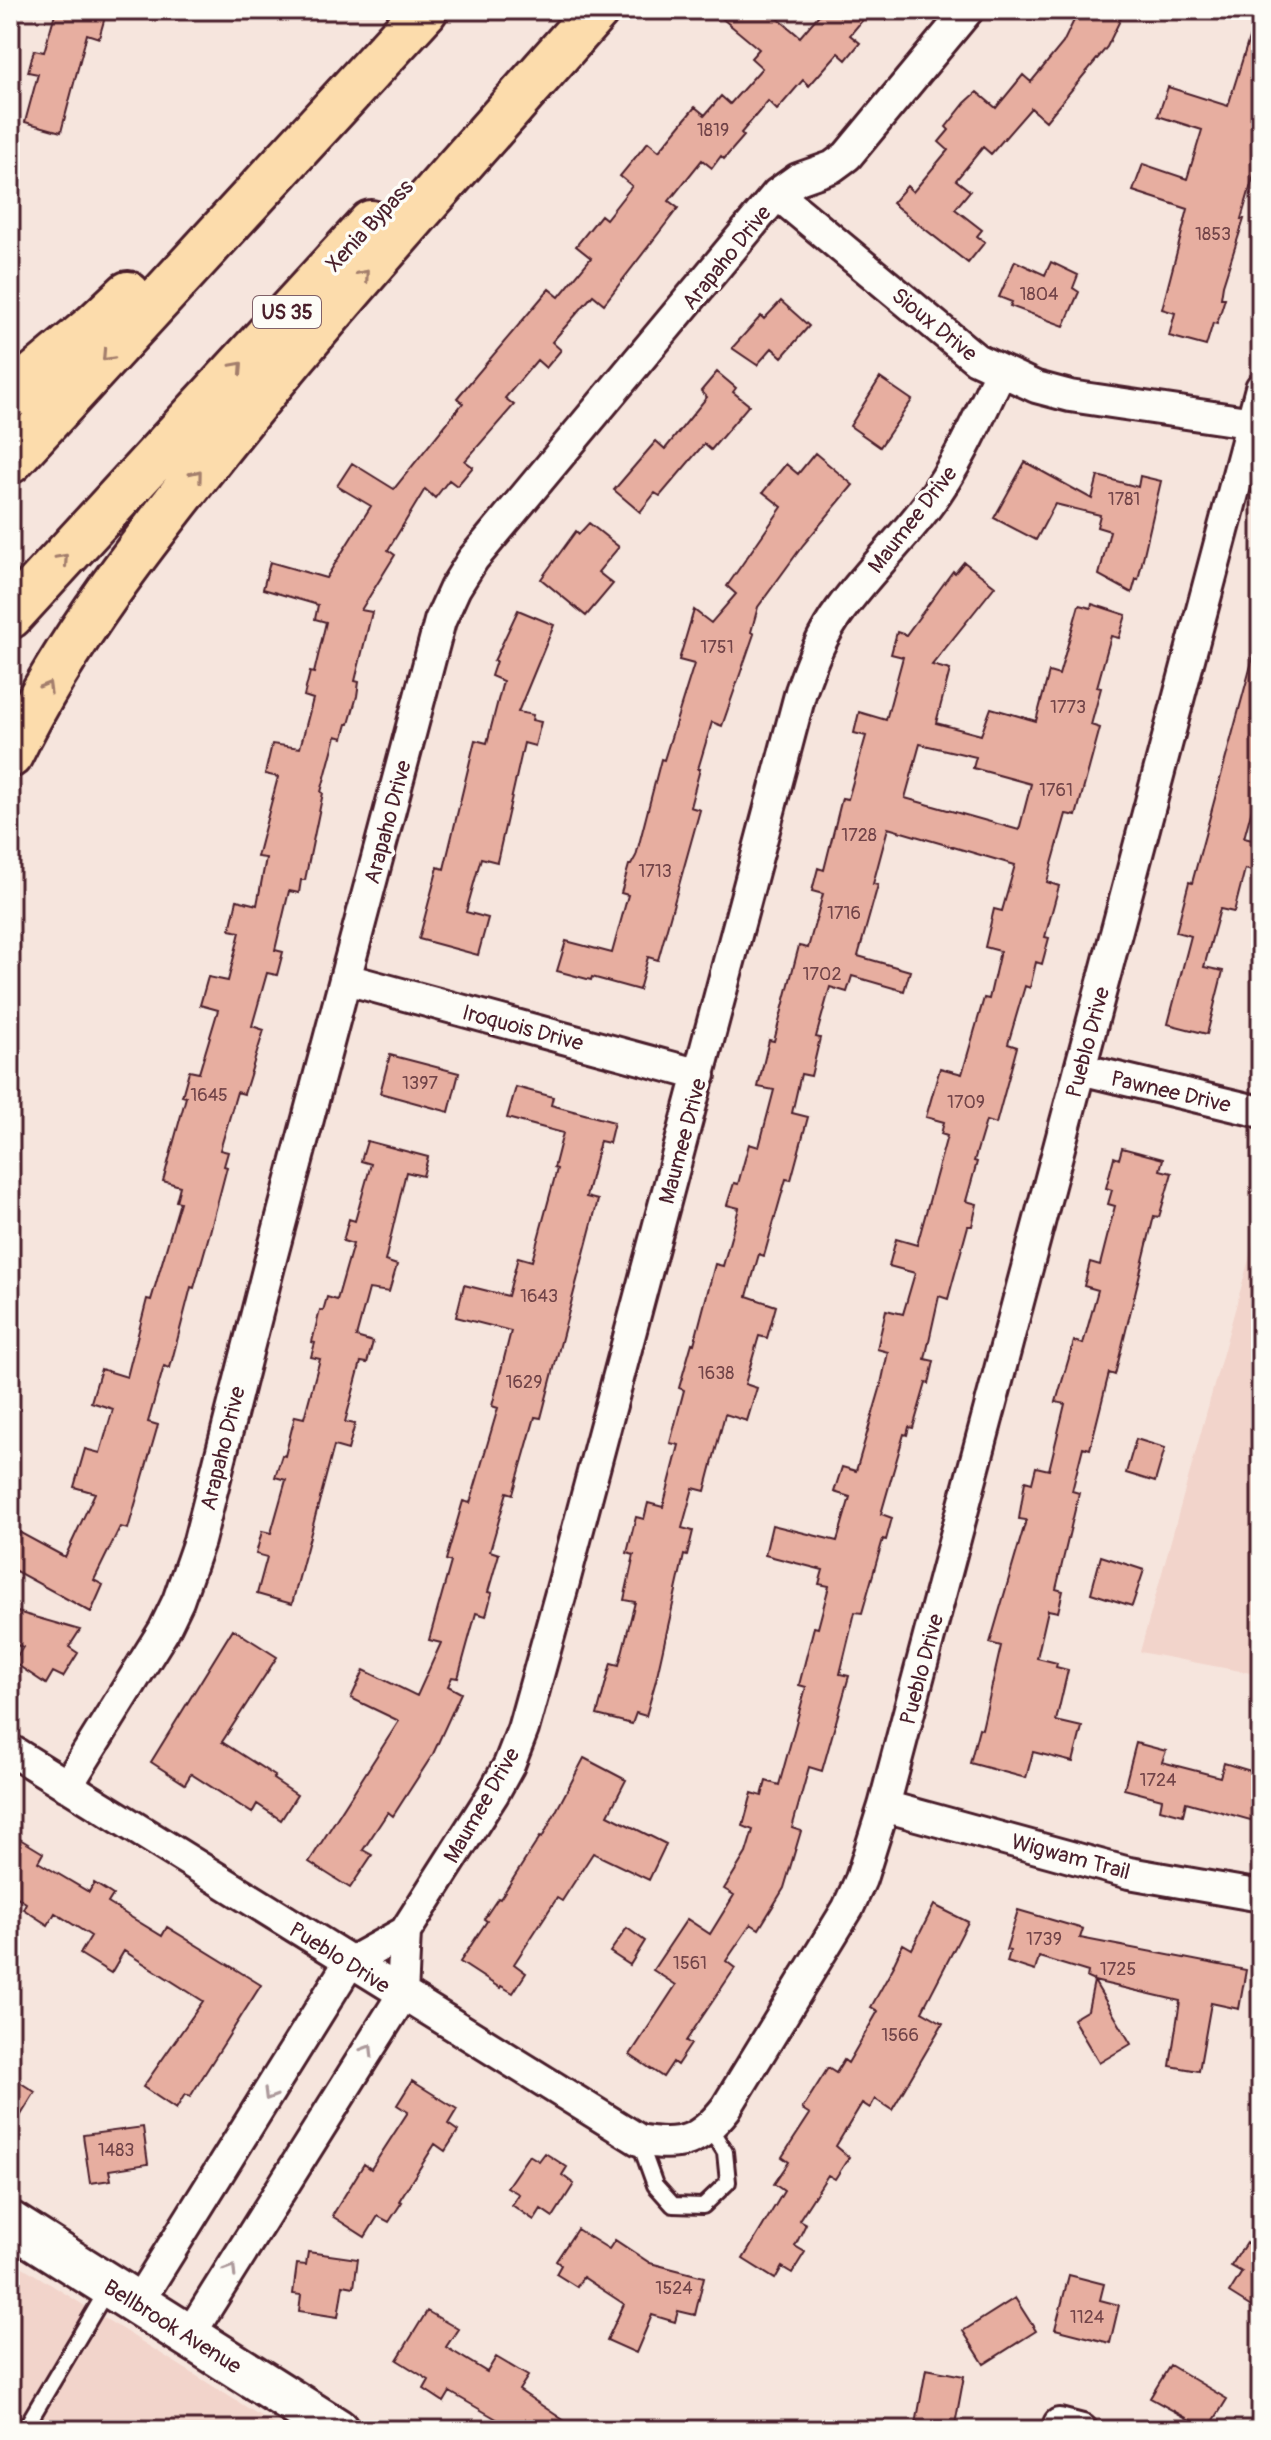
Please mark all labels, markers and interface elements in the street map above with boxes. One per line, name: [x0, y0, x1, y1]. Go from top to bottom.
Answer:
house number: 1819: [697, 119, 729, 142]
street label: Xenia Bypass: [320, 173, 420, 278]
street label: Arapaho Drive: [676, 199, 778, 316]
house number: 1853: [1195, 223, 1231, 246]
one-way arrow: [354, 270, 368, 285]
street label: Sioux Drive: [886, 282, 983, 368]
house number: 1804: [1020, 283, 1059, 306]
road number: US 35: [253, 296, 321, 328]
one-way arrow: [102, 346, 116, 361]
one-way arrow: [228, 361, 242, 376]
street label: Maumee Drive: [862, 460, 964, 579]
one-way arrow: [187, 470, 202, 484]
house number: 1781: [1108, 488, 1140, 511]
one-way arrow: [53, 553, 67, 568]
house number: 1751: [700, 636, 734, 659]
one-way arrow: [37, 681, 53, 695]
house number: 1773: [1050, 696, 1086, 719]
street label: Arapaho Drive: [358, 757, 418, 887]
house number: 1761: [1039, 779, 1073, 802]
house number: 1728: [841, 824, 877, 847]
house number: 1713: [638, 860, 672, 883]
house number: 1716: [827, 902, 861, 925]
house number: 1702: [803, 963, 841, 986]
street label: Pueblo Drive: [1060, 984, 1116, 1101]
street label: Iroquois Drive: [459, 998, 586, 1058]
street label: Pawnee Drive: [1108, 1065, 1234, 1119]
house number: 1397: [402, 1072, 438, 1095]
street label: Maumee Drive: [653, 1075, 713, 1207]
house number: 1645: [190, 1084, 228, 1107]
house number: 1709: [947, 1091, 985, 1114]
house number: 1643: [520, 1285, 558, 1308]
house number: 1638: [698, 1362, 734, 1385]
house number: 1629: [506, 1371, 542, 1394]
street label: Arapaho Drive: [194, 1383, 252, 1513]
street label: Pueblo Drive: [894, 1611, 950, 1728]
street label: Maumee Drive: [437, 1743, 526, 1868]
house number: 1724: [1139, 1769, 1177, 1792]
street label: Wigwam Trail: [1008, 1828, 1133, 1886]
street label: Pueblo Drive: [284, 1916, 395, 2000]
house number: 1739: [1026, 1928, 1062, 1951]
house number: 1561: [673, 1952, 707, 1975]
house number: 1725: [1100, 1958, 1136, 1981]
house number: 1566: [881, 2024, 919, 2047]
one-way arrow: [359, 2044, 374, 2058]
one-way arrow: [263, 2086, 279, 2101]
house number: 1483: [98, 2139, 134, 2162]
one-way arrow: [221, 2264, 236, 2279]
street label: Bellbrook Avenue: [98, 2273, 247, 2380]
house number: 1524: [655, 2277, 693, 2300]
house number: 1124: [1070, 2306, 1105, 2329]

